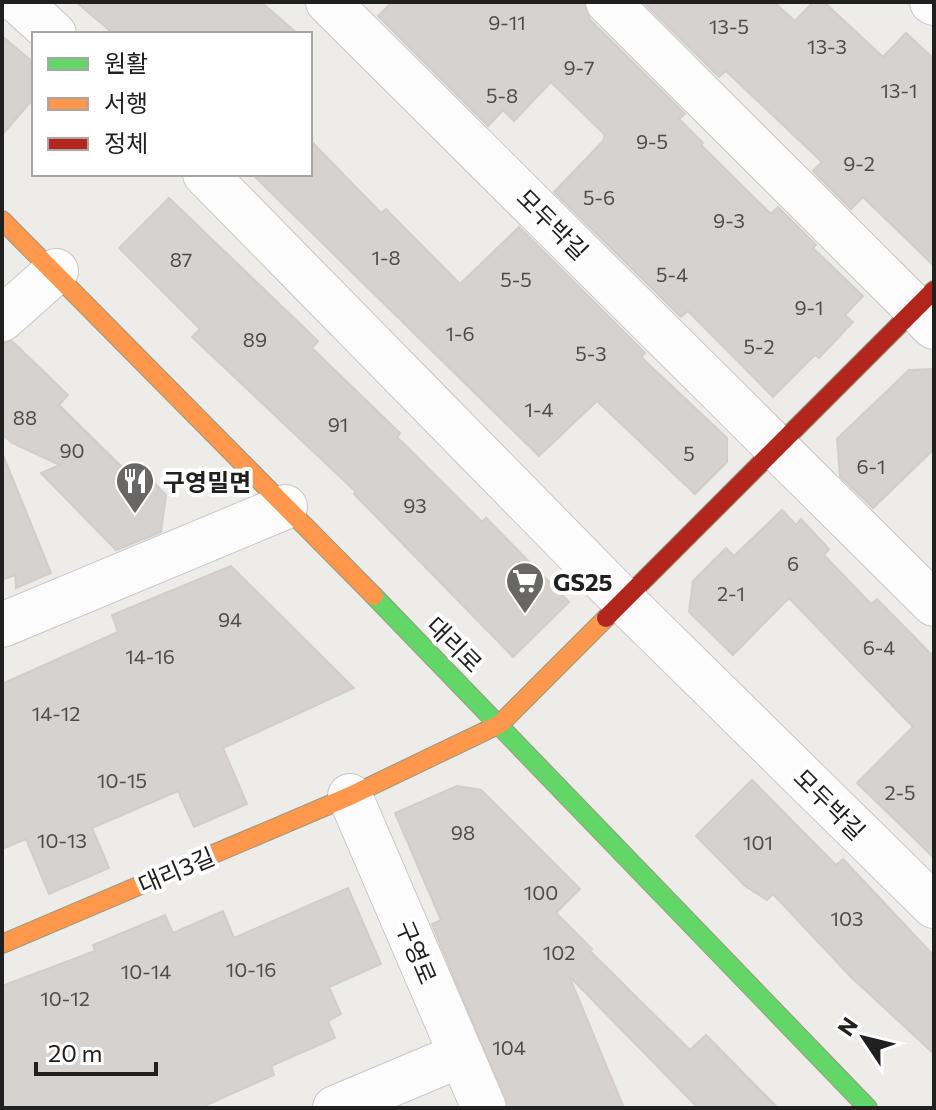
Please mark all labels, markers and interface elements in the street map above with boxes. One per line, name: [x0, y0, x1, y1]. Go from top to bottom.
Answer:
house number: 9-11: [488, 10, 526, 34]
house number: 13-5: [709, 14, 749, 38]
legend: [32, 32, 312, 176]
house number: 13-3: [807, 34, 847, 58]
text: 원활: [104, 48, 148, 77]
house number: 9-7: [563, 55, 595, 79]
house number: 13-1: [881, 78, 917, 102]
house number: 5-8: [486, 83, 518, 107]
text: 서행: [104, 88, 148, 117]
text: 정체: [104, 128, 148, 157]
house number: 9-5: [636, 129, 668, 153]
house number: 9-2: [843, 151, 875, 175]
street label: 모두박길: [512, 183, 594, 265]
house number: 5-6: [583, 185, 615, 209]
house number: 9-3: [713, 208, 745, 232]
house number: 1-8: [371, 245, 401, 269]
house number: 87: [170, 247, 192, 271]
house number: 5-4: [656, 262, 688, 286]
house number: 5-5: [500, 267, 532, 291]
house number: 9-1: [794, 295, 824, 319]
house number: 1-6: [445, 321, 475, 345]
house number: 89: [243, 327, 267, 351]
house number: 5-2: [743, 334, 775, 358]
house number: 5-3: [575, 341, 607, 365]
house number: 1-4: [525, 397, 554, 421]
house number: 88: [13, 405, 37, 429]
house number: 91: [328, 412, 348, 436]
house number: 90: [59, 438, 85, 462]
house number: 5: [683, 441, 695, 465]
house number: 6-1: [856, 454, 886, 478]
restaurant icon: 구영밀면: [114, 460, 156, 515]
place label: 구영밀면: [163, 467, 251, 496]
house number: 93: [403, 493, 427, 517]
house number: 6: [787, 551, 799, 575]
supermarket icon: GS25: [504, 560, 546, 615]
place label: GS25: [553, 567, 613, 596]
house number: 2-1: [717, 581, 745, 605]
house number: 94: [218, 607, 242, 631]
street label: 대리로: [421, 610, 489, 678]
house number: 6-4: [863, 635, 895, 659]
house number: 14-16: [125, 644, 175, 668]
house number: 14-12: [32, 701, 80, 725]
street label: 모두박길: [789, 763, 871, 845]
house number: 10-15: [97, 768, 147, 792]
house number: 2-5: [884, 780, 916, 804]
house number: 98: [451, 820, 475, 844]
house number: 10-13: [37, 828, 87, 852]
house number: 101: [743, 830, 773, 854]
street label: 대리3길: [134, 841, 218, 899]
house number: 100: [524, 880, 558, 904]
house number: 103: [831, 906, 863, 930]
street label: 구영로: [391, 916, 443, 988]
house number: 102: [543, 940, 575, 964]
house number: 10-16: [226, 957, 276, 981]
house number: 10-14: [121, 959, 171, 983]
house number: 10-12: [40, 986, 90, 1010]
north arrow: [824, 998, 904, 1078]
text: N: [831, 1012, 863, 1041]
scale bar: [36, 1026, 156, 1076]
house number: 104: [492, 1035, 526, 1059]
text: 20 m: [48, 1038, 102, 1067]

